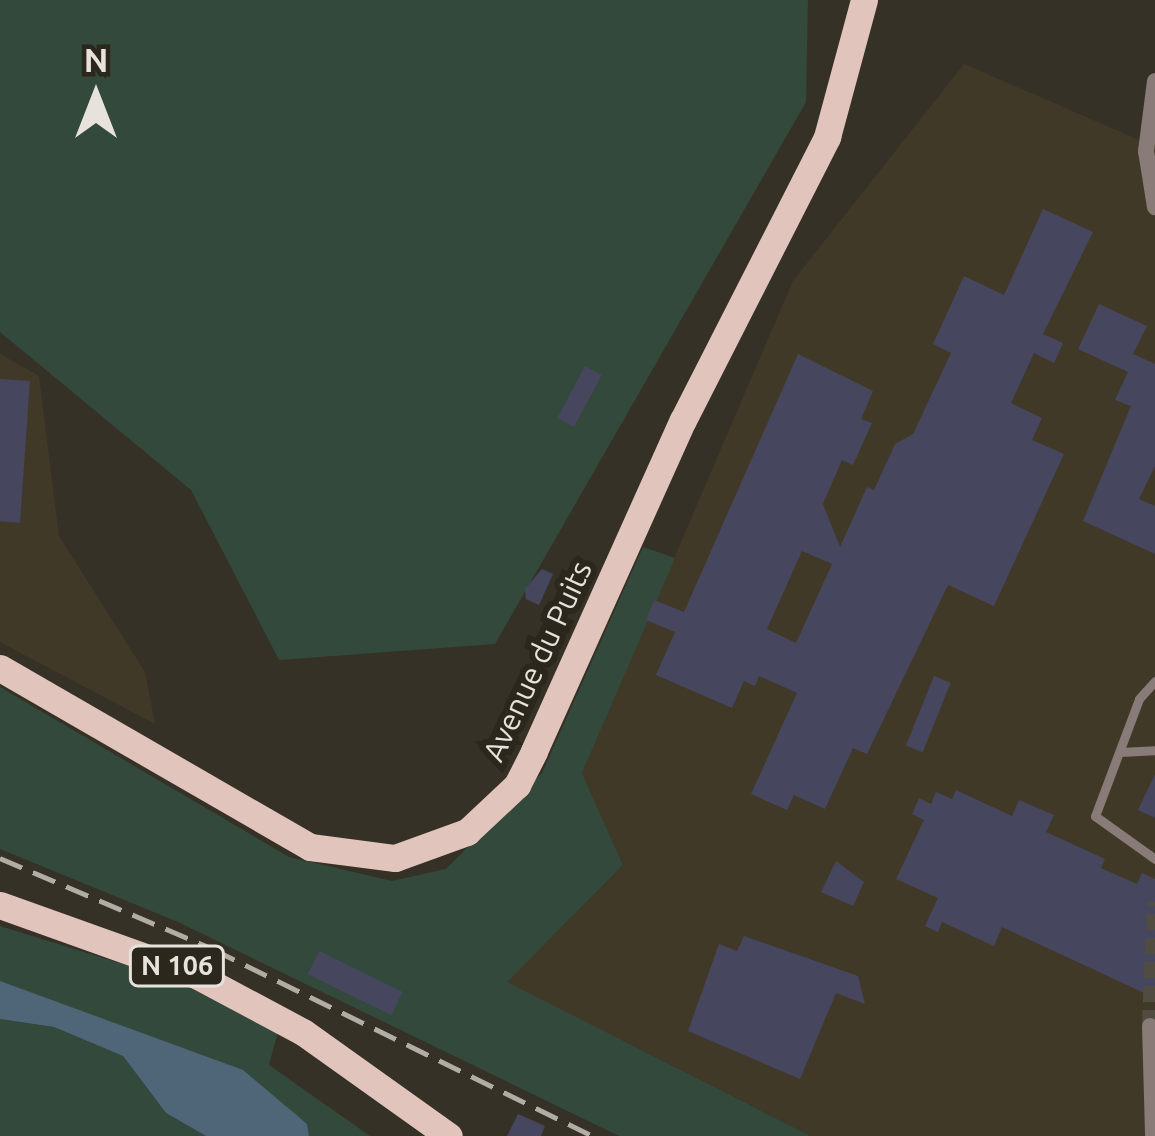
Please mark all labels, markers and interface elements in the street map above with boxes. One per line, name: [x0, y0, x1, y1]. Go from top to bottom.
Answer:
north arrow: [36, 36, 156, 156]
text: N: [84, 41, 108, 78]
street label: Avenue du Puits: [475, 555, 599, 767]
road number: N 106: [126, 945, 228, 987]

